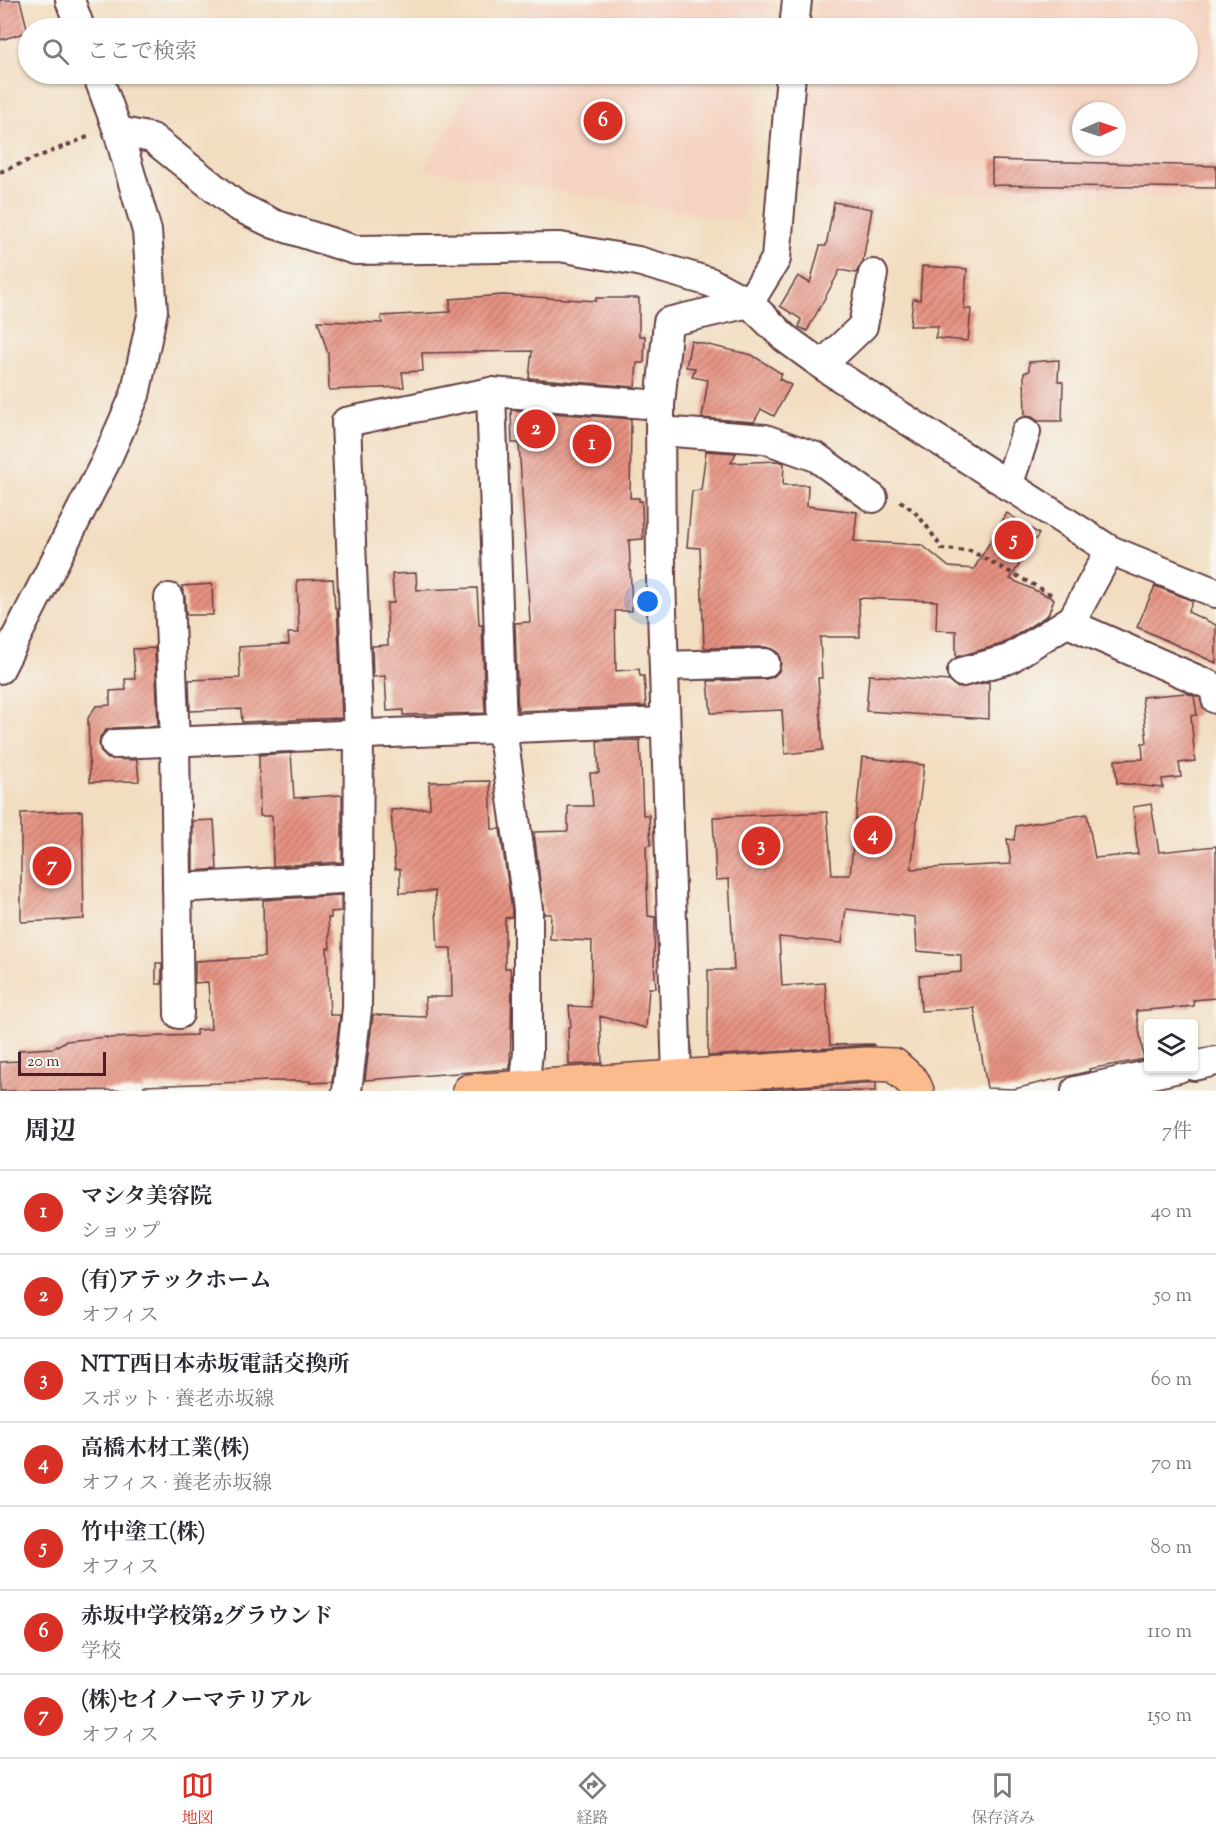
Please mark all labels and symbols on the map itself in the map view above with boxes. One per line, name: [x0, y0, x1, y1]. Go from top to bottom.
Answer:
pin: 6: [584, 98, 622, 144]
north arrow: [1072, 102, 1126, 156]
pin: 2: [516, 406, 556, 452]
pin: 1: [572, 422, 612, 466]
pin: 5: [994, 518, 1034, 562]
your location: [633, 587, 662, 616]
pin: 4: [854, 812, 892, 858]
pin: 3: [742, 824, 780, 868]
pin: 7: [32, 844, 72, 888]
scale bar: [18, 1049, 106, 1076]

